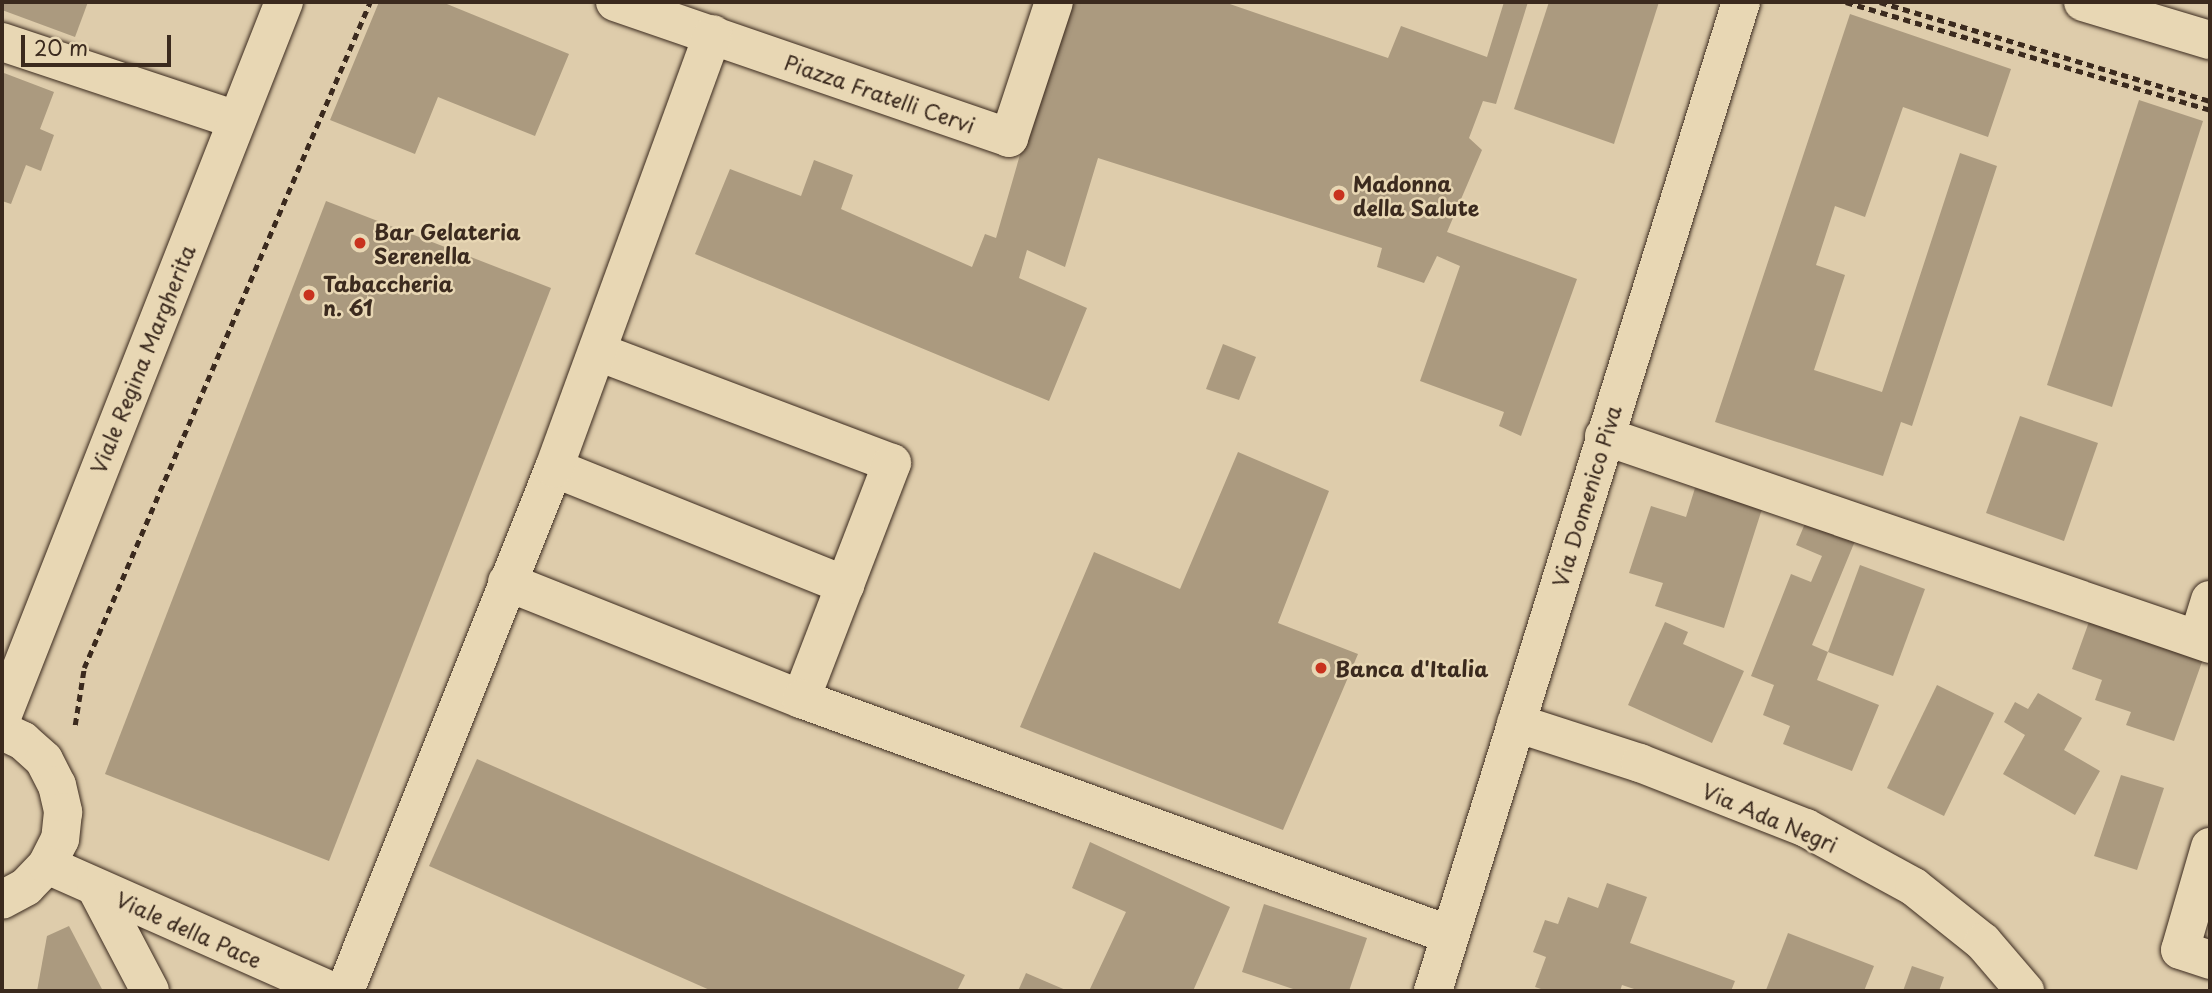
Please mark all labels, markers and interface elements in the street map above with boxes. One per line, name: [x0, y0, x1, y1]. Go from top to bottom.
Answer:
scale bar: [24, 21, 175, 65]
text: 20 m: [34, 31, 88, 63]
street label: Piazza Fratelli Cervi: [781, 48, 979, 138]
place label: Madonna della Salute: [1353, 170, 1479, 220]
marker: Madonna della Salute: [1331, 187, 1347, 203]
place label: Bar Gelateria Serenella: [374, 218, 521, 268]
marker: Bar Gelateria Serenella: [352, 235, 368, 251]
street label: Viale Regina Margherita: [84, 240, 200, 478]
place label: Tabaccheria n. 61: [323, 270, 453, 320]
marker: Tabaccheria n. 61: [301, 287, 317, 303]
street label: Via Domenico Piva: [1546, 402, 1626, 590]
place label: Banca d'Italia: [1335, 655, 1488, 681]
marker: Banca d'Italia: [1313, 660, 1329, 676]
street label: Via Ada Negri: [1699, 777, 1841, 857]
street label: Viale della Pace: [111, 885, 267, 973]

